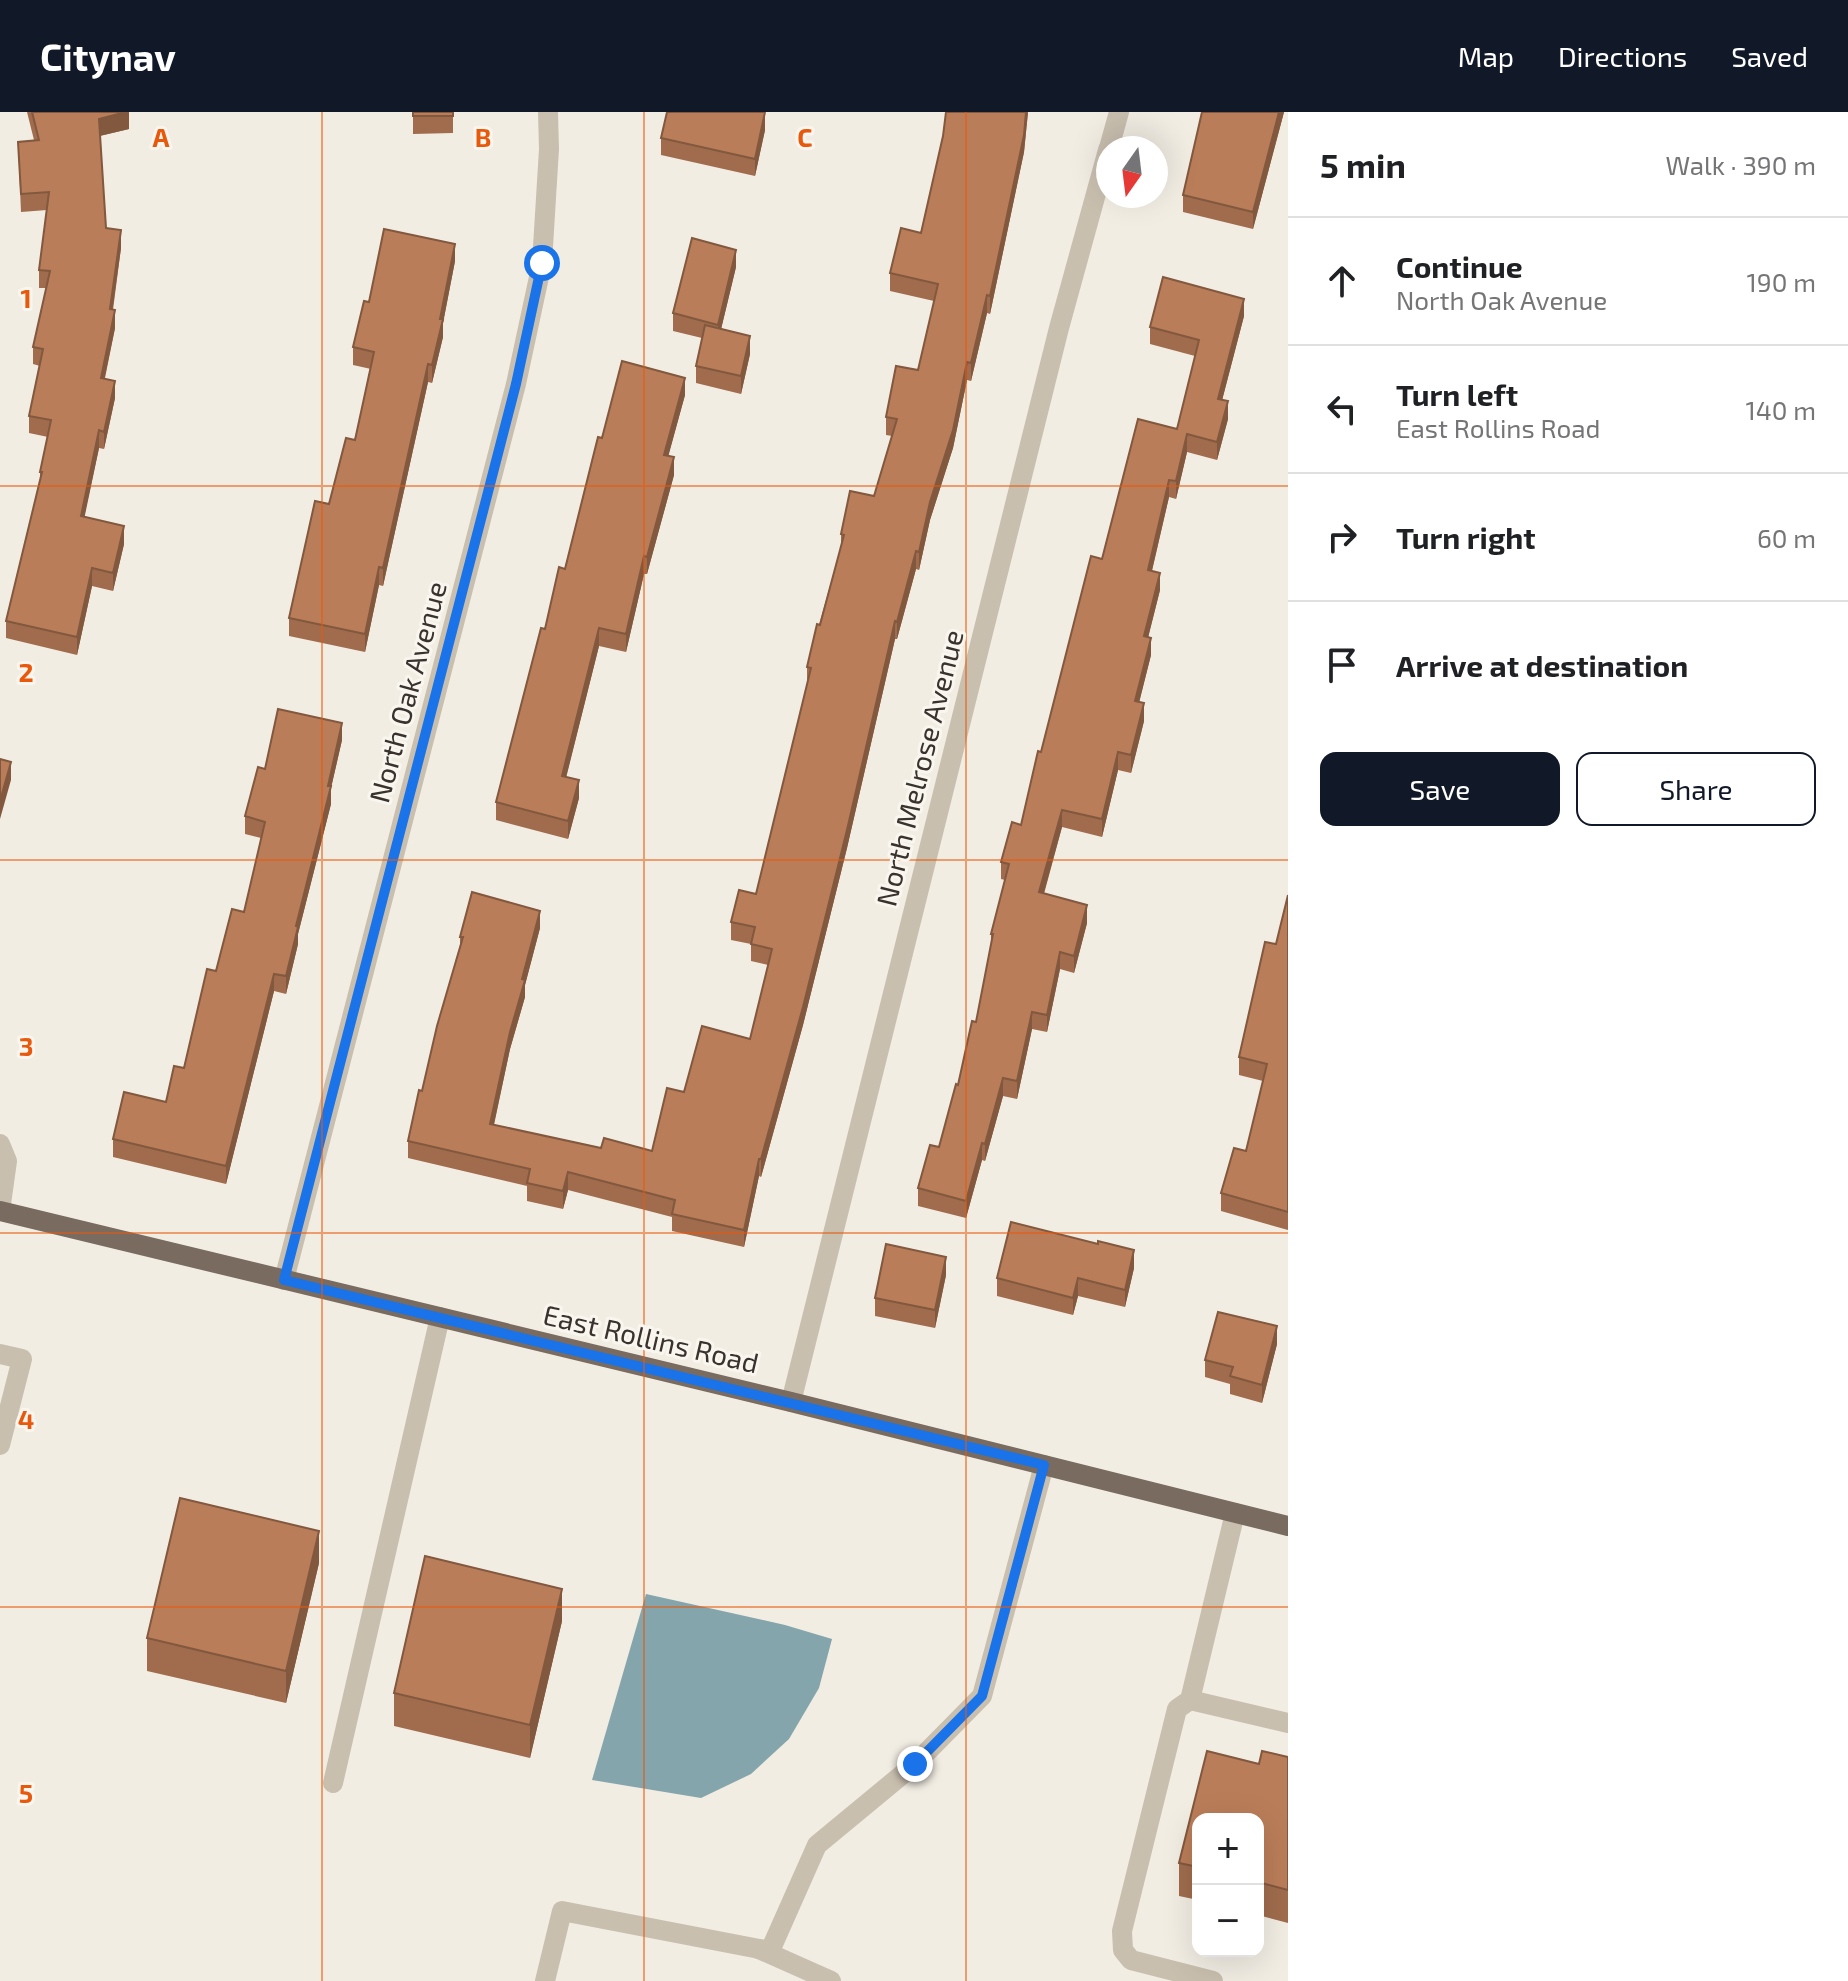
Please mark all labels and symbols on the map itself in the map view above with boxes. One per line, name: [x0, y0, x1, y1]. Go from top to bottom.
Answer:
text: A: [153, 121, 170, 152]
text: B: [475, 121, 491, 152]
text: C: [797, 121, 813, 152]
north arrow: [1096, 136, 1168, 208]
route start: [524, 245, 560, 281]
text: 1: [20, 282, 32, 313]
street label: North Oak Avenue: [361, 577, 453, 806]
street label: North Melrose Avenue: [868, 626, 970, 909]
text: 2: [18, 656, 34, 687]
text: 3: [19, 1030, 33, 1061]
street label: East Rollins Road: [540, 1297, 762, 1379]
text: 4: [18, 1403, 34, 1434]
route end: [897, 1746, 933, 1782]
text: 5: [19, 1777, 33, 1808]

